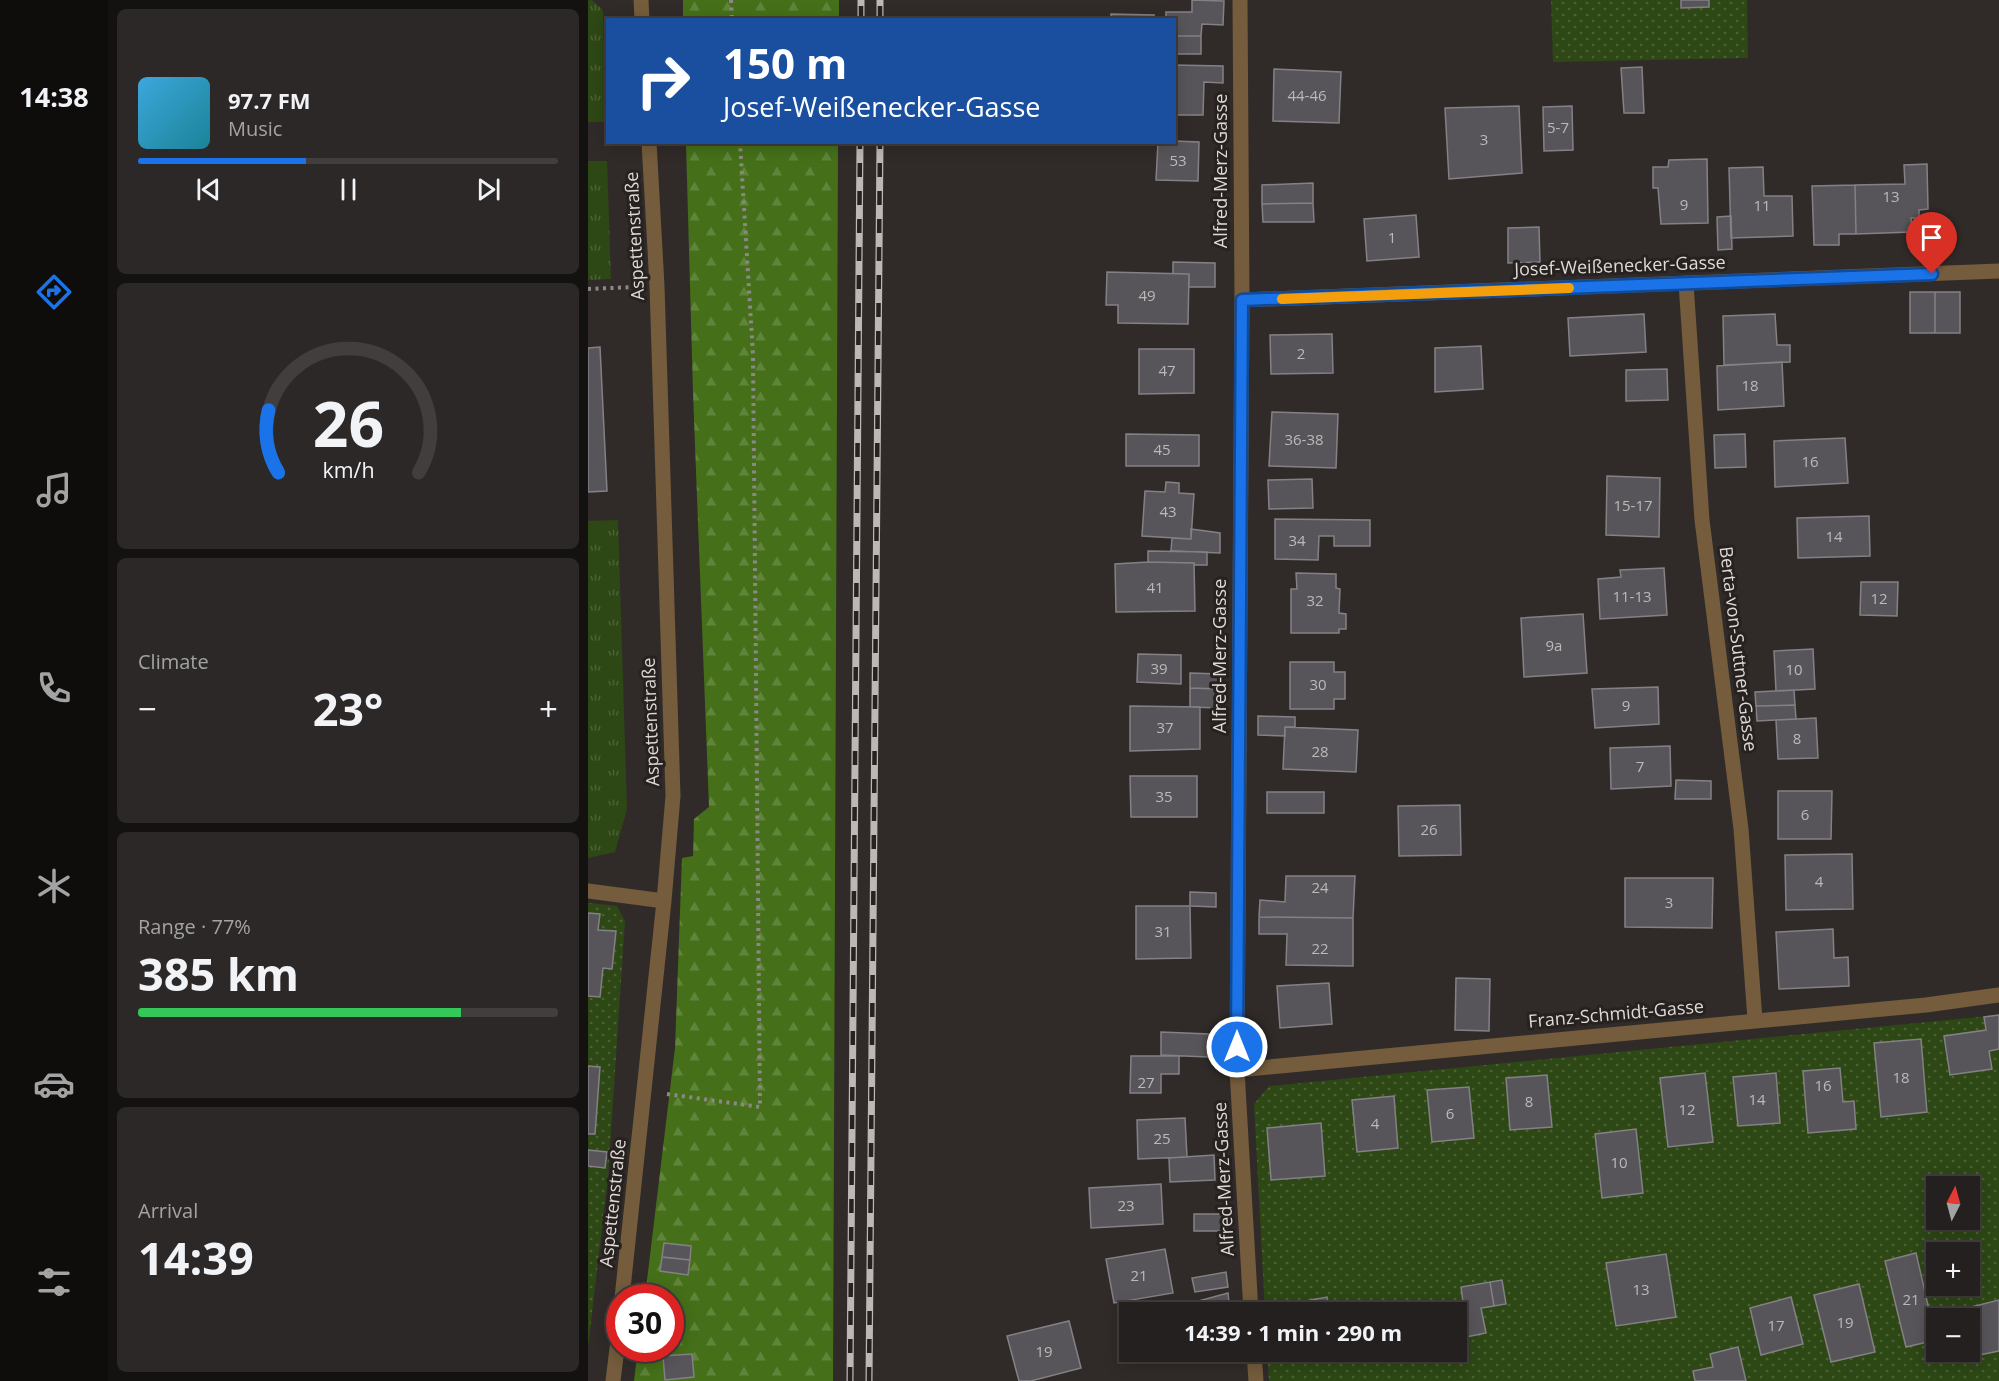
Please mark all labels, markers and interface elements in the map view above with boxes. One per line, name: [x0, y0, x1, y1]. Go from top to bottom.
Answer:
text: 150 m: [723, 34, 847, 91]
icon: right: [624, 42, 702, 120]
text: 14:38: [19, 78, 89, 115]
text: 97.7 FM: [228, 85, 311, 115]
house number: 44-46: [1287, 85, 1327, 105]
text: Josef-Weißenecker-Gasse: [723, 88, 1040, 125]
street label: Alfred-Merz-Gasse: [1208, 94, 1232, 248]
text: Music: [228, 115, 282, 142]
house number: 5-7: [1547, 117, 1569, 137]
house number: 3: [1480, 129, 1488, 149]
house number: 53: [1169, 150, 1187, 170]
street label: Aspettenstraße: [619, 171, 649, 301]
icon: previous: [192, 173, 225, 206]
icon: pause: [332, 173, 365, 206]
icon: next: [472, 173, 505, 206]
house number: 13: [1882, 186, 1900, 206]
house number: 9: [1680, 194, 1688, 214]
house number: 11: [1753, 195, 1771, 215]
pin: [1906, 212, 1957, 274]
icon: arrive: [1915, 221, 1948, 254]
house number: 1: [1388, 227, 1396, 247]
street label: Josef-Weißenecker-Gasse: [1512, 249, 1726, 281]
icon: directions: [33, 271, 75, 313]
house number: 49: [1138, 285, 1156, 305]
house number: 2: [1297, 343, 1305, 363]
house number: 47: [1158, 360, 1176, 380]
house number: 18: [1741, 375, 1759, 395]
text: 26: [312, 380, 384, 465]
house number: 36-38: [1284, 429, 1324, 449]
house number: 45: [1153, 439, 1171, 459]
house number: 16: [1801, 451, 1819, 471]
text: km/h: [322, 456, 374, 485]
icon: music: [33, 469, 75, 511]
house number: 15-17: [1613, 495, 1653, 515]
house number: 43: [1159, 501, 1177, 521]
house number: 14: [1825, 526, 1843, 546]
house number: 34: [1288, 530, 1306, 550]
street label: Berta-von-Suttner-Gasse: [1715, 545, 1763, 753]
house number: 41: [1146, 577, 1164, 597]
street label: Alfred-Merz-Gasse: [1207, 579, 1231, 733]
house number: 11-13: [1612, 586, 1652, 606]
house number: 12: [1870, 588, 1888, 608]
house number: 32: [1306, 590, 1324, 610]
house number: 9a: [1546, 635, 1562, 655]
text: Climate: [138, 648, 209, 675]
street label: Aspettenstraße: [636, 657, 664, 787]
house number: 39: [1150, 658, 1168, 678]
house number: 10: [1785, 659, 1803, 679]
icon: phone: [33, 667, 75, 709]
house number: 30: [1309, 674, 1327, 694]
text: 23°: [313, 678, 383, 739]
text: −: [138, 686, 157, 731]
text: +: [539, 686, 558, 731]
house number: 9: [1622, 695, 1630, 715]
house number: 37: [1156, 717, 1174, 737]
house number: 8: [1793, 728, 1801, 748]
house number: 28: [1311, 741, 1329, 761]
house number: 7: [1636, 756, 1644, 776]
house number: 35: [1155, 786, 1173, 806]
house number: 6: [1801, 804, 1809, 824]
house number: 26: [1420, 819, 1438, 839]
icon: climate: [33, 865, 75, 907]
house number: 4: [1815, 871, 1824, 891]
house number: 24: [1311, 877, 1329, 897]
house number: 3: [1665, 892, 1673, 912]
text: Range · 77%: [138, 913, 251, 940]
house number: 31: [1154, 921, 1172, 941]
house number: 22: [1311, 938, 1329, 958]
text: 385 km: [138, 943, 299, 1004]
street label: Franz-Schmidt-Gasse: [1527, 993, 1705, 1033]
position arrow: [1205, 1015, 1269, 1079]
icon: car: [33, 1063, 75, 1105]
house number: 18: [1892, 1067, 1910, 1087]
house number: 27: [1137, 1072, 1155, 1092]
house number: 16: [1814, 1075, 1832, 1095]
house number: 14: [1748, 1089, 1766, 1109]
house number: 8: [1525, 1091, 1533, 1111]
house number: 12: [1678, 1099, 1696, 1119]
street label: Alfred-Merz-Gasse: [1207, 1101, 1239, 1257]
house number: 6: [1446, 1103, 1454, 1123]
house number: 4: [1371, 1113, 1380, 1133]
house number: 25: [1153, 1128, 1171, 1148]
street label: Aspettenstraße: [593, 1138, 631, 1268]
house number: 10: [1610, 1152, 1628, 1172]
north arrow: [1926, 1176, 1980, 1230]
map controls: [1926, 1176, 1980, 1362]
house number: 23: [1117, 1195, 1135, 1215]
text: Arrival: [138, 1197, 198, 1224]
text: 14:39: [138, 1227, 254, 1288]
button: +: [1926, 1242, 1980, 1296]
icon: filters: [33, 1261, 75, 1303]
house number: 21: [1130, 1265, 1148, 1285]
house number: 13: [1632, 1279, 1650, 1299]
speed limit sign: 30: [606, 1284, 684, 1362]
house number: 21: [1902, 1289, 1920, 1309]
button: −: [1926, 1308, 1980, 1362]
house number: 19: [1836, 1312, 1854, 1332]
house number: 17: [1767, 1315, 1785, 1335]
text: 14:39 · 1 min · 290 m: [1184, 1317, 1402, 1347]
house number: 19: [1035, 1341, 1053, 1361]

